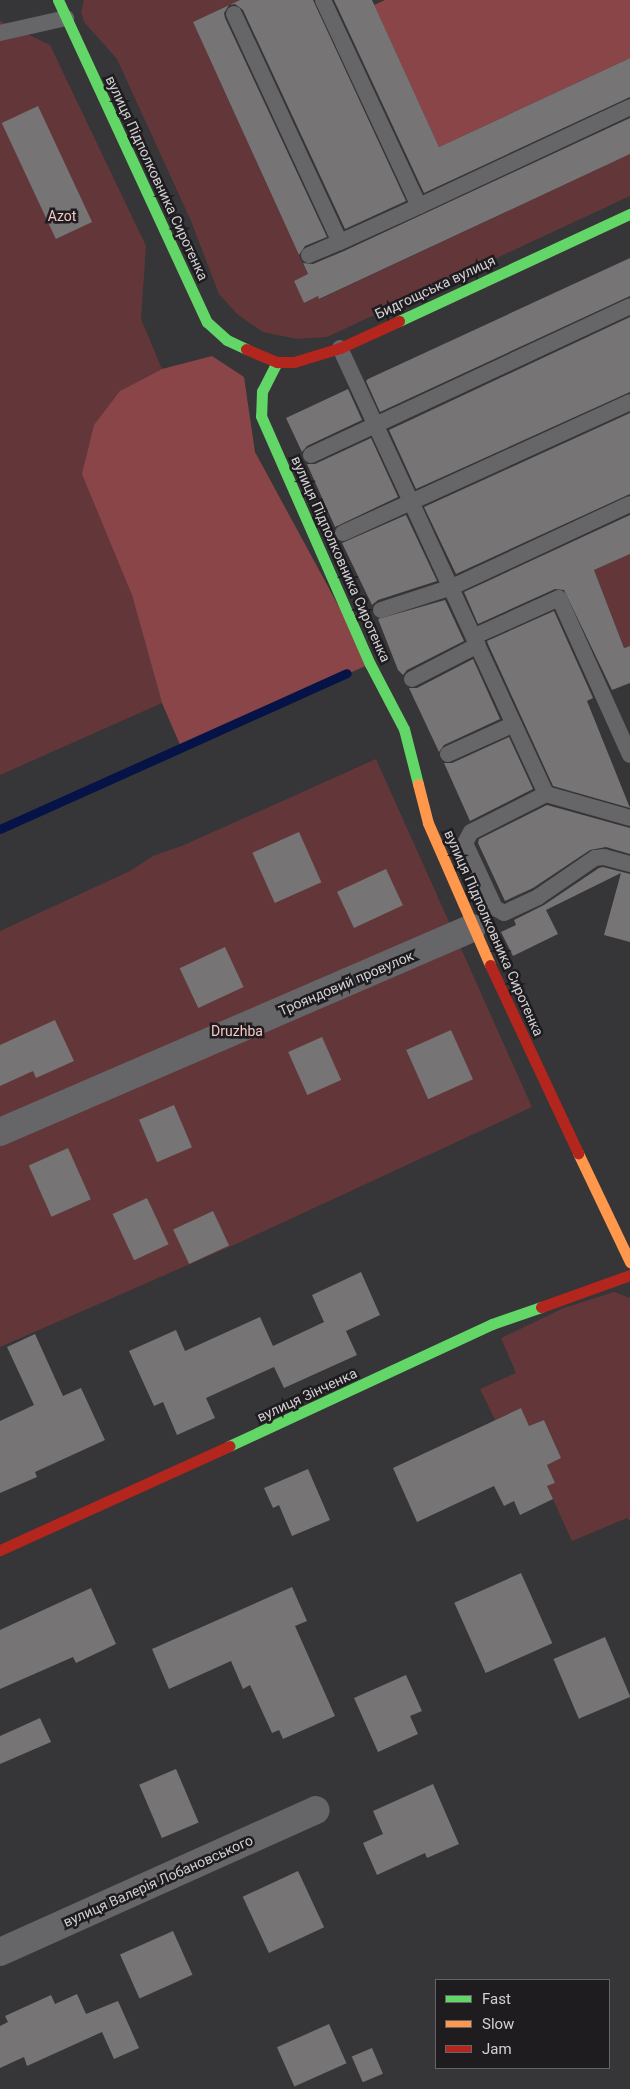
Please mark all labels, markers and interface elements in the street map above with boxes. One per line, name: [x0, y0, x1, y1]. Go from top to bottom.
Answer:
street label: вулиця Підполковника Сиротенка: [102, 73, 212, 283]
park label: Azot: [48, 208, 76, 224]
street label: Бидгощська вулиця: [372, 252, 498, 322]
street label: вулиця Підполковника Сиротенка: [288, 453, 394, 665]
street label: вулиця Підполковника Сиротенка: [441, 827, 547, 1039]
street label: Трояндовий провулок: [276, 947, 416, 1019]
park label: Druzhba: [211, 1023, 263, 1039]
street label: вулиця Зінченка: [254, 1365, 360, 1425]
street label: вулиця Валерія Лобановського: [61, 1832, 255, 1930]
legend: [435, 1979, 610, 2069]
text: Fast: [482, 1990, 511, 2008]
text: Slow: [482, 2015, 514, 2033]
text: Jam: [482, 2040, 512, 2058]

